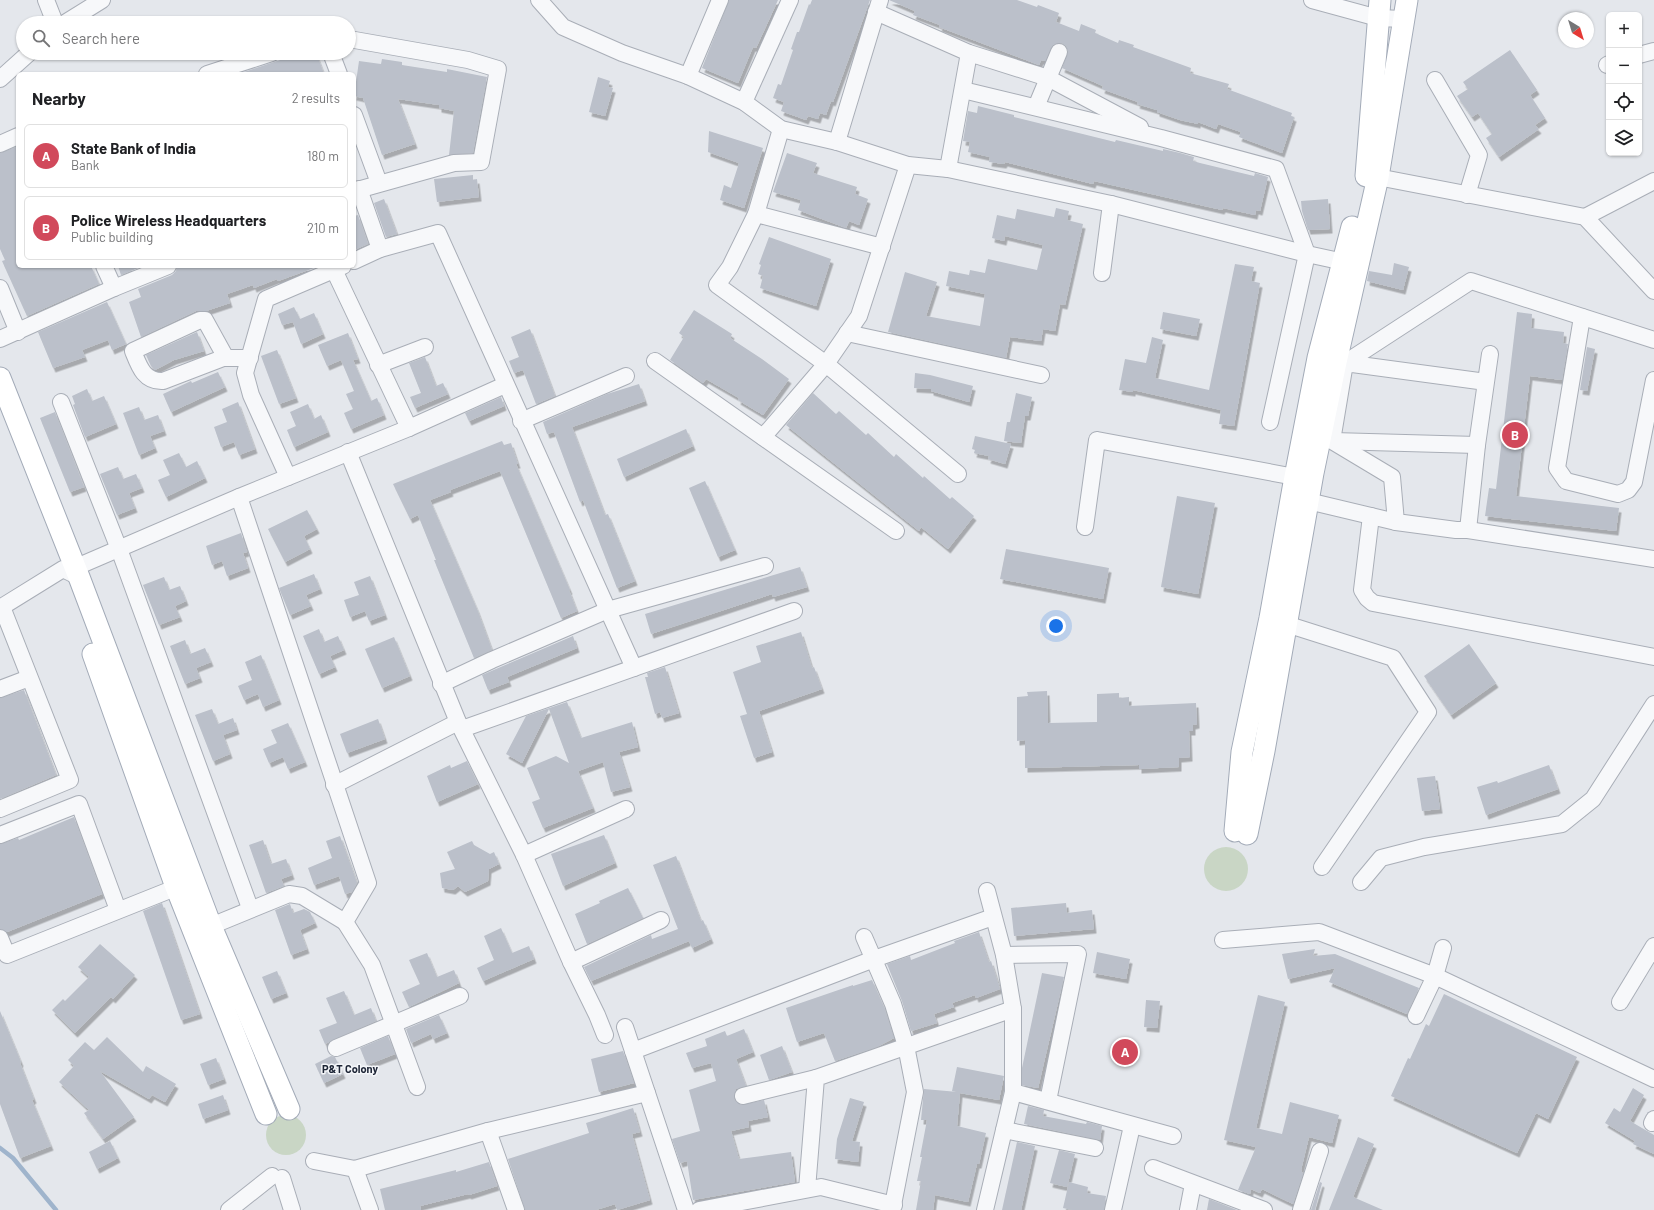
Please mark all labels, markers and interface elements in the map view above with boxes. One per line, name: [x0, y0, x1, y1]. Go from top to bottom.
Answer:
north arrow: [1558, 12, 1594, 48]
map controls: [1606, 12, 1642, 156]
button: +: [1606, 12, 1642, 48]
search box: [16, 16, 356, 60]
icon: search: [30, 27, 52, 49]
text: Search here: [62, 29, 140, 47]
button: −: [1606, 48, 1642, 84]
button: locate: [1606, 84, 1642, 120]
text: Nearby: [32, 88, 86, 108]
text: 2 results: [292, 90, 340, 106]
button: layers: [1606, 120, 1642, 156]
text: State Bank of India: [71, 139, 196, 157]
text: A: [42, 148, 50, 164]
text: 180 m: [307, 148, 339, 164]
text: Bank: [71, 157, 99, 173]
text: Police Wireless Headquarters: [71, 211, 266, 229]
text: B: [42, 220, 50, 236]
text: 210 m: [307, 220, 339, 236]
text: Public building: [71, 229, 153, 245]
pin: B: [1502, 420, 1528, 450]
your location: [1046, 616, 1066, 636]
pin: A: [1112, 1037, 1138, 1067]
district label: P&T Colony: [322, 1062, 378, 1075]

